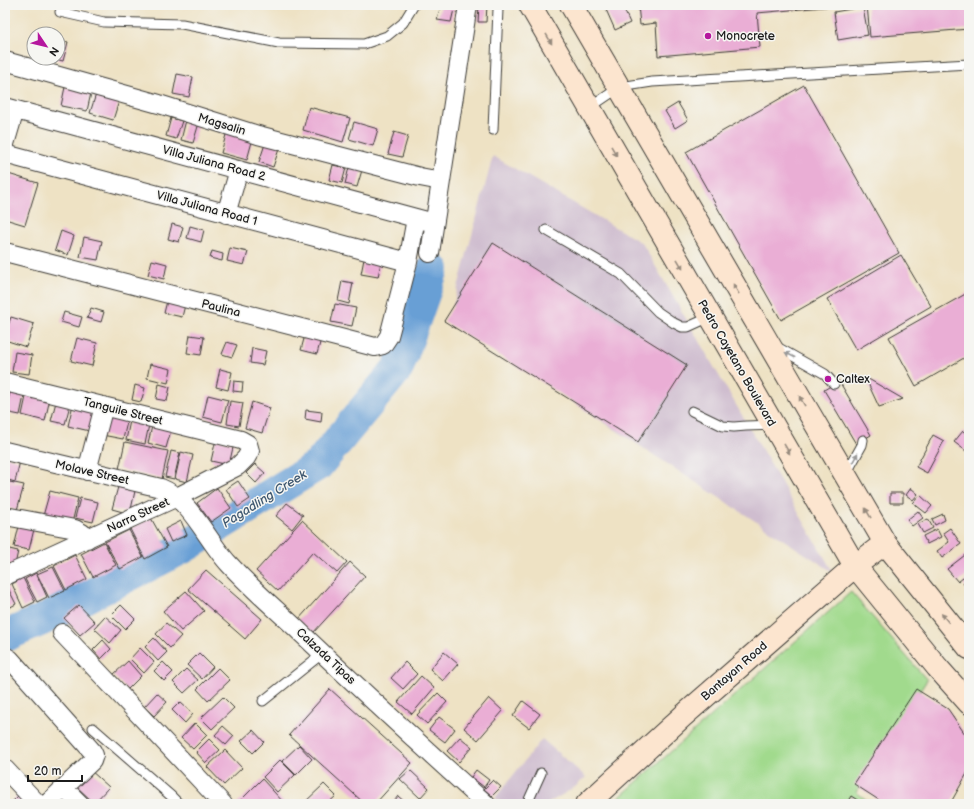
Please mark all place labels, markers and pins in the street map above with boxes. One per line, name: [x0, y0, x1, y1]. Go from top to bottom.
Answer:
place label: Monocrete: [716, 29, 775, 44]
marker: Monocrete: [703, 31, 713, 41]
place label: Caltex: [836, 372, 870, 387]
marker: Caltex: [823, 374, 833, 384]

